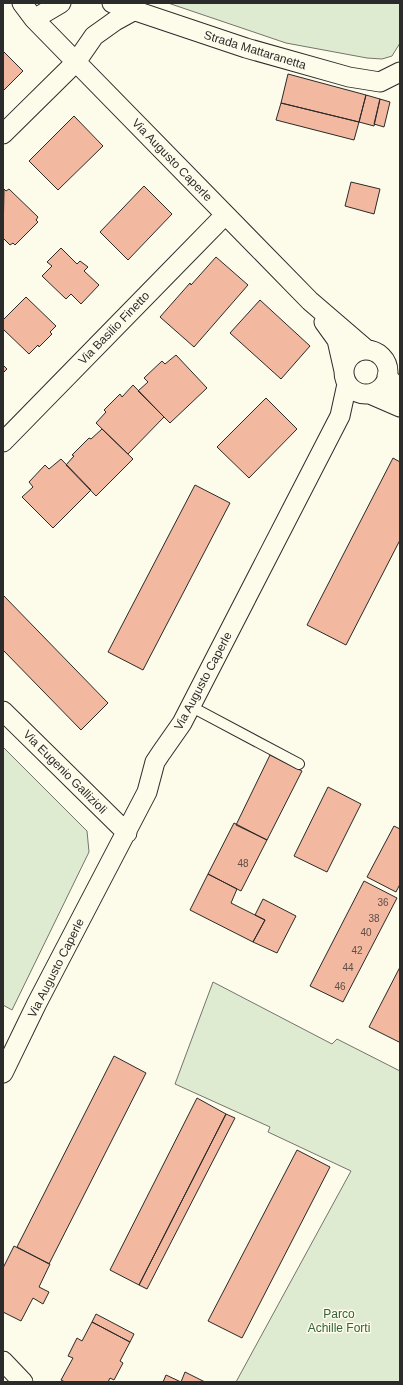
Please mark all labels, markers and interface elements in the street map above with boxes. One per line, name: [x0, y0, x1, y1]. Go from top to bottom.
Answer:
street label: Strada Mattaranetta: [202, 28, 308, 72]
street label: Via Augusto Caperle: [129, 116, 215, 204]
street label: Via Basilio Finetto: [76, 288, 153, 367]
street label: Via Augusto Caperle: [171, 629, 235, 732]
street label: Via Eugenio Gallizioli: [20, 727, 110, 817]
house number: 48: [237, 858, 249, 869]
house number: 36: [377, 897, 389, 908]
house number: 38: [368, 913, 380, 924]
street label: Via Augusto Caperle: [25, 916, 87, 1020]
house number: 40: [360, 927, 372, 938]
house number: 42: [351, 945, 363, 956]
house number: 44: [342, 962, 354, 973]
house number: 46: [334, 981, 346, 992]
park label: Parco Achille Forti: [308, 1307, 370, 1335]

